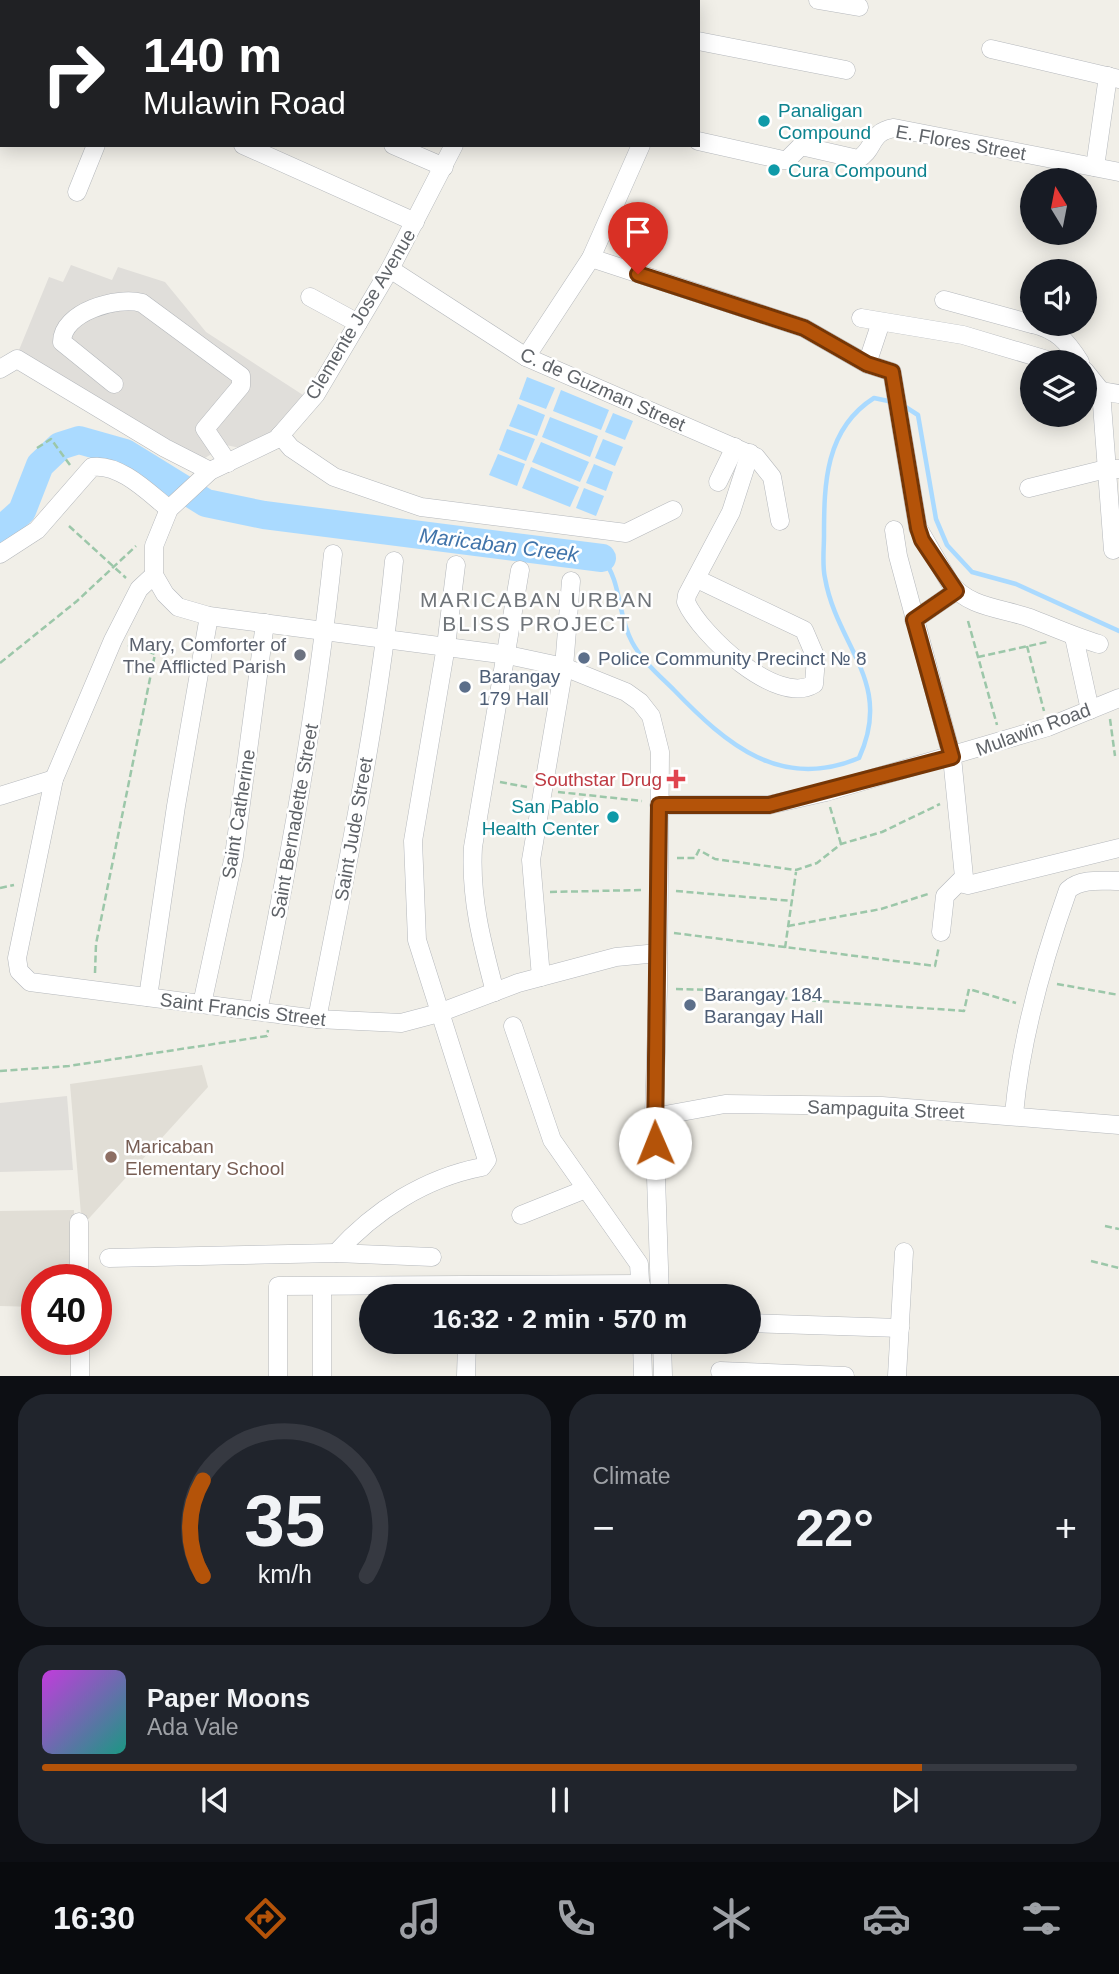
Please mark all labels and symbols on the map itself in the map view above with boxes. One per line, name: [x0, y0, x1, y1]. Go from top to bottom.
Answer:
place label: Panaligan Compound: [778, 100, 871, 143]
marker: Panaligan Compound: [756, 113, 772, 129]
street label: E. Flores Street: [894, 121, 1028, 164]
place label: Cura Compound: [788, 160, 927, 181]
marker: Cura Compound: [766, 162, 782, 178]
north arrow: [1020, 168, 1097, 245]
pin: [608, 202, 668, 274]
street label: Clemente Jose Avenue: [301, 225, 420, 403]
street label: C. de Guzman Street: [517, 344, 689, 436]
water label: Maricaban Creek: [418, 523, 581, 566]
district label: MARICABAN URBAN BLISS PROJECT: [420, 588, 654, 635]
place label: Mary, Comforter of The Afflicted Parish: [123, 634, 287, 677]
marker: Mary, Comforter of The Afflicted Parish: [292, 647, 308, 663]
place label: Police Community Precinct № 8: [598, 648, 867, 669]
marker: Police Community Precinct № 8: [576, 650, 592, 666]
place label: Barangay 179 Hall: [479, 666, 561, 709]
marker: Barangay 179 Hall: [457, 679, 473, 695]
street label: Mulawin Road: [973, 699, 1093, 760]
street label: Saint Bernadette Street: [267, 721, 322, 920]
street label: Saint Catherine: [218, 748, 259, 880]
street label: Saint Jude Street: [330, 755, 377, 903]
place label: Southstar Drug: [534, 769, 662, 790]
marker: Southstar Drug: [668, 771, 684, 787]
place label: San Pablo Health Center: [482, 796, 600, 839]
marker: San Pablo Health Center: [605, 809, 621, 825]
place label: Barangay 184 Barangay Hall: [704, 984, 823, 1027]
street label: Saint Francis Street: [159, 989, 328, 1030]
marker: Barangay 184 Barangay Hall: [682, 997, 698, 1013]
street label: Sampaguita Street: [807, 1096, 966, 1123]
position arrow: [618, 1106, 692, 1180]
place label: Maricaban Elementary School: [125, 1136, 284, 1179]
marker: Maricaban Elementary School: [103, 1149, 119, 1165]
speed limit sign: 40: [21, 1264, 112, 1355]

